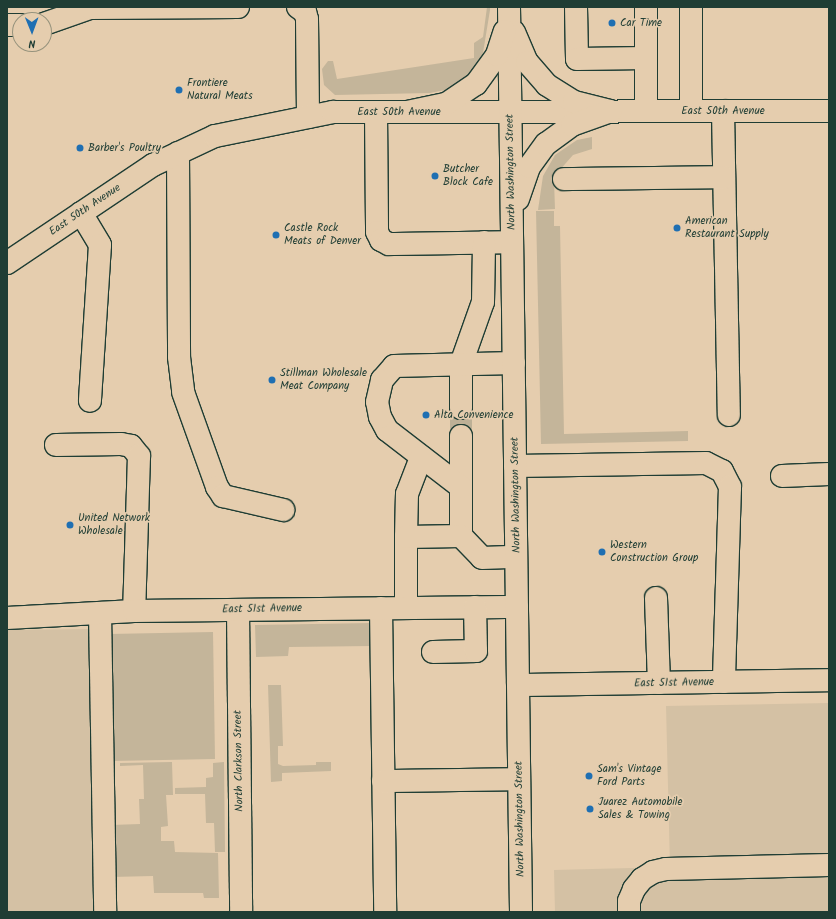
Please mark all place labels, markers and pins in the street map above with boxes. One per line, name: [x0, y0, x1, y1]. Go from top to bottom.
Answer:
place label: Car Time: [620, 16, 662, 30]
marker: Car Time: [607, 18, 617, 28]
place label: Frontiere Natural Meats: [187, 77, 253, 103]
marker: Frontiere Natural Meats: [174, 85, 184, 95]
place label: Barber's Poultry: [88, 141, 161, 155]
marker: Barber's Poultry: [75, 143, 85, 153]
place label: Butcher Block Cafe: [443, 163, 493, 189]
marker: Butcher Block Cafe: [430, 171, 440, 181]
place label: American Restaurant Supply: [685, 215, 769, 241]
place label: Castle Rock Meats of Denver: [284, 222, 361, 248]
marker: American Restaurant Supply: [672, 223, 682, 233]
marker: Castle Rock Meats of Denver: [271, 230, 281, 240]
place label: Stillman Wholesale Meat Company: [280, 367, 367, 393]
marker: Stillman Wholesale Meat Company: [267, 375, 277, 385]
place label: Alta Convenience: [434, 408, 513, 422]
marker: Alta Convenience: [421, 410, 431, 420]
place label: United Network Wholesale: [78, 512, 150, 538]
marker: United Network Wholesale: [65, 520, 75, 530]
place label: Western Construction Group: [610, 539, 698, 565]
marker: Western Construction Group: [597, 547, 607, 557]
place label: Sam's Vintage Ford Parts: [597, 763, 661, 789]
marker: Sam's Vintage Ford Parts: [584, 771, 594, 781]
place label: Juarez Automobile Sales & Towing: [598, 796, 682, 822]
marker: Juarez Automobile Sales & Towing: [585, 804, 595, 814]

